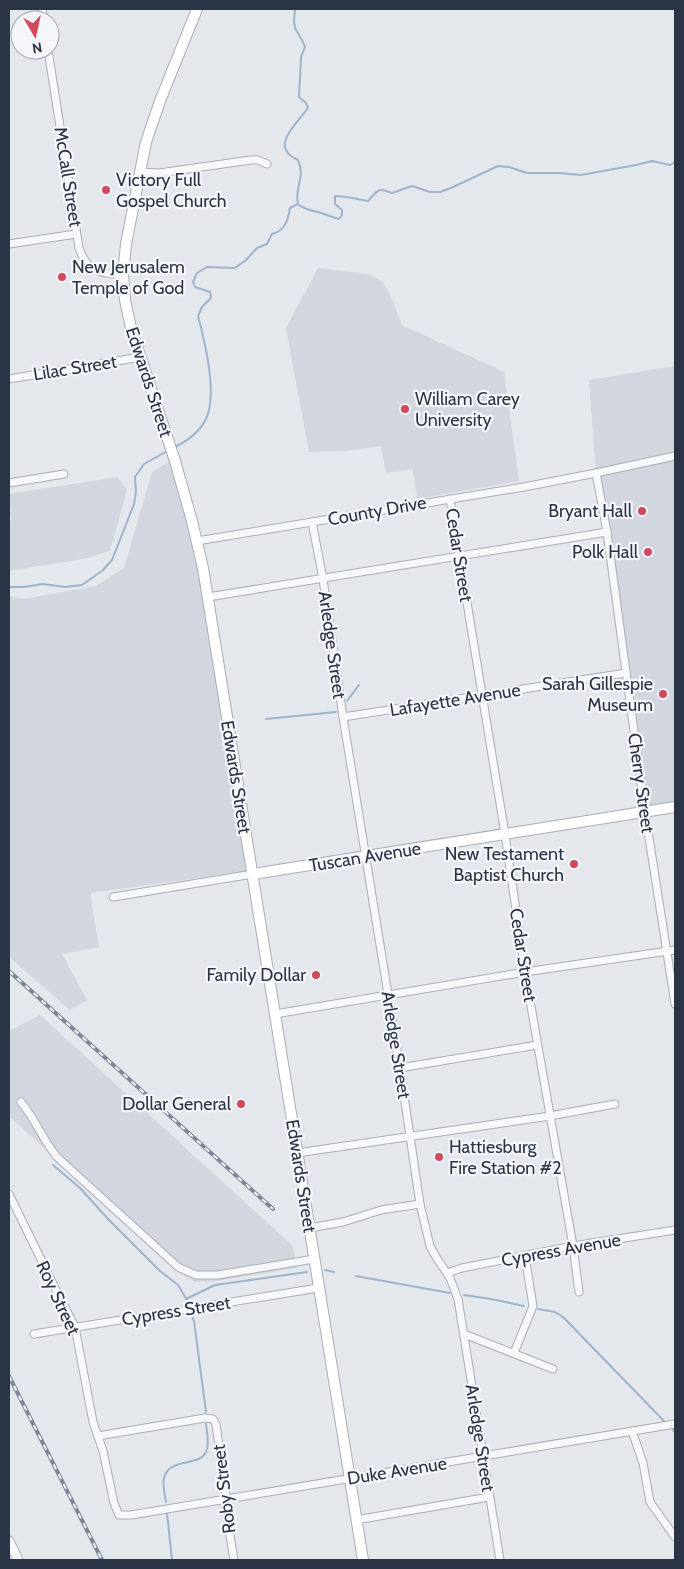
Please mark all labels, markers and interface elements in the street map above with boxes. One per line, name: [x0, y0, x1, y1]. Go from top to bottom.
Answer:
north arrow: [10, 10, 60, 60]
text: N: [31, 38, 43, 58]
street label: McCall Street: [49, 125, 87, 229]
place label: Victory Full Gospel Church: [116, 169, 227, 212]
marker: Victory Full Gospel Church: [100, 184, 112, 196]
place label: New Jerusalem Temple of God: [72, 256, 185, 299]
marker: New Jerusalem Temple of God: [56, 271, 68, 283]
street label: Edwards Street: [121, 324, 177, 440]
street label: Lilac Street: [32, 351, 118, 385]
place label: William Carey University: [415, 388, 520, 431]
marker: William Carey University: [399, 403, 411, 415]
street label: County Drive: [326, 492, 428, 530]
place label: Bryant Hall: [548, 500, 633, 522]
marker: Bryant Hall: [636, 505, 648, 517]
street label: Cedar Street: [441, 507, 477, 603]
place label: Polk Hall: [572, 541, 639, 563]
marker: Polk Hall: [642, 546, 654, 558]
street label: Arledge Street: [314, 590, 350, 700]
place label: Sarah Gillespie Museum: [542, 673, 653, 716]
street label: Lafayette Avenue: [388, 679, 522, 721]
marker: Sarah Gillespie Museum: [657, 688, 669, 700]
street label: Edwards Street: [216, 719, 256, 835]
street label: Cherry Street: [623, 732, 659, 834]
street label: Tuscan Avenue: [308, 837, 422, 877]
place label: New Testament Baptist Church: [445, 843, 564, 886]
marker: New Testament Baptist Church: [568, 858, 580, 870]
street label: Cedar Street: [505, 907, 541, 1003]
place label: Family Dollar: [206, 964, 306, 986]
marker: Family Dollar: [310, 969, 322, 981]
street label: Arledge Street: [377, 990, 415, 1100]
place label: Dollar General: [122, 1093, 232, 1115]
marker: Dollar General: [235, 1098, 247, 1110]
street label: Edwards Street: [281, 1118, 321, 1234]
place label: Hattiesburg Fire Station #2: [449, 1136, 562, 1179]
marker: Hattiesburg Fire Station #2: [433, 1151, 445, 1163]
street label: Cypress Avenue: [500, 1229, 622, 1271]
street label: Roy Street: [31, 1257, 85, 1339]
street label: Cypress Street: [120, 1292, 232, 1330]
street label: Arledge Street: [461, 1383, 499, 1493]
street label: Roby Street: [208, 1443, 240, 1535]
street label: Duke Avenue: [346, 1452, 448, 1490]

